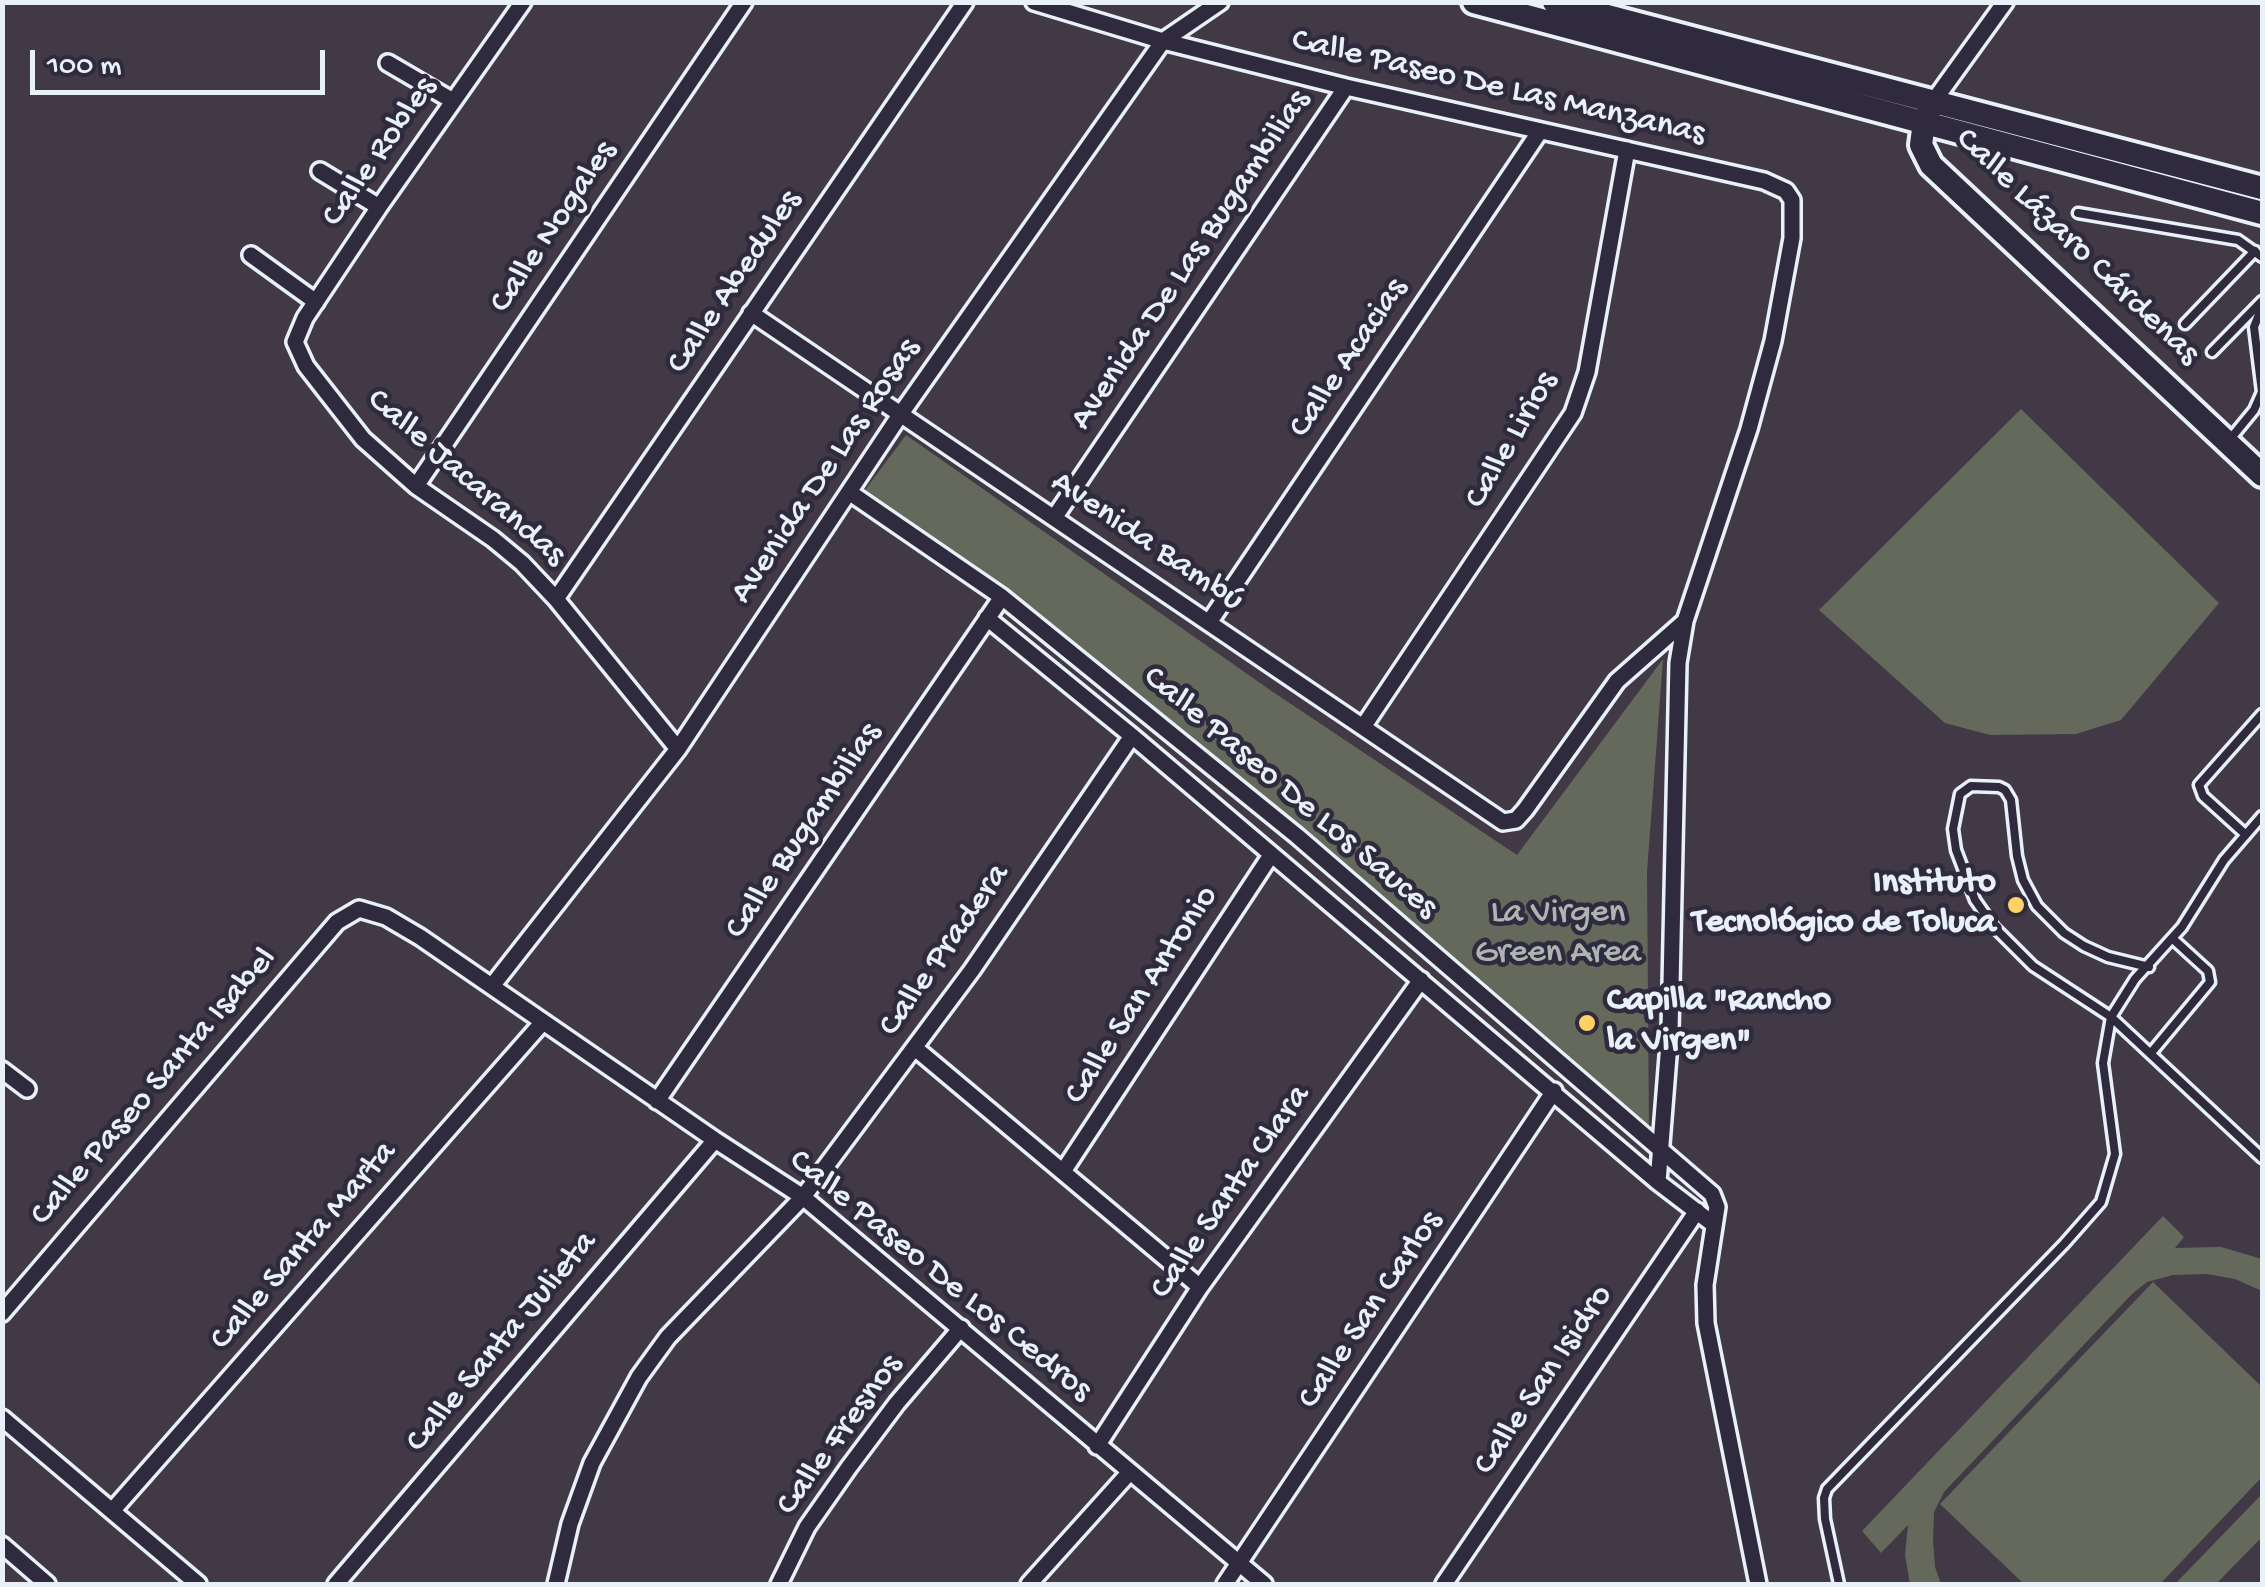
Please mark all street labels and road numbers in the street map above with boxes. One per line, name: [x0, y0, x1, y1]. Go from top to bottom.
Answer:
street label: Calle Paseo De Las Manzanas: [1287, 21, 1709, 157]
street label: Calle Robles: [314, 70, 448, 236]
street label: Avenida De Las Bugambilias: [1062, 83, 1322, 439]
street label: Calle Lázaro Cárdenas: [1945, 120, 2207, 376]
street label: Calle Nogales: [482, 134, 628, 322]
street label: Calle Abedules: [659, 183, 813, 383]
street label: Calle Acacias: [1281, 271, 1419, 447]
street label: Avenida De Las Rosas: [723, 331, 931, 613]
street label: Calle Lirios: [1457, 365, 1569, 517]
street label: Calle Jacarandas: [357, 381, 573, 577]
street label: Avenida Bambú: [1042, 463, 1250, 623]
street label: Calle Paseo De Los Sauces: [1133, 658, 1445, 930]
street label: Calle Bugambilias: [717, 716, 893, 948]
street label: Calle Pradera: [871, 856, 1021, 1046]
street label: Calle San Antonio: [1057, 879, 1229, 1113]
street label: Calle Paseo Santa Isabel: [23, 940, 287, 1236]
street label: Calle Santa Clara: [1142, 1078, 1322, 1308]
street label: Calle Santa Marta: [202, 1133, 408, 1361]
street label: Calle Paseo De Los Cedros: [779, 1142, 1099, 1412]
street label: Calle San Carlos: [1290, 1204, 1454, 1418]
street label: Calle Santa Julieta: [398, 1224, 608, 1462]
street label: Calle San Isidro: [1466, 1278, 1624, 1484]
street label: Calle Fresnos: [768, 1347, 914, 1525]

